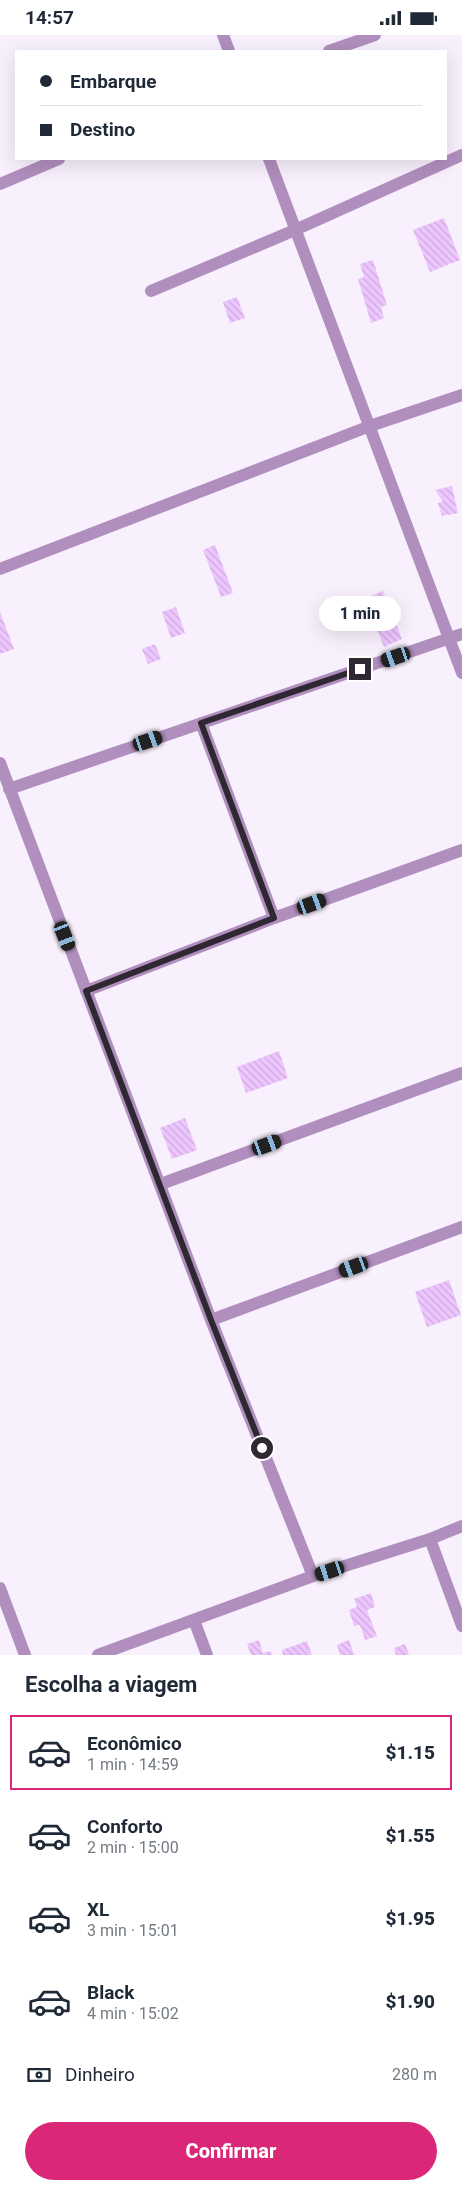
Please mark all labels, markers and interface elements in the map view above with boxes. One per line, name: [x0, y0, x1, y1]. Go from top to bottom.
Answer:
text: 14:57: [25, 6, 74, 29]
text: Embarque: [70, 70, 156, 93]
text: Destino: [70, 118, 135, 141]
callout: 1 min: [319, 597, 401, 631]
text: 1 min: [340, 604, 380, 623]
car: [379, 645, 412, 669]
route end: [349, 658, 371, 680]
car: [131, 729, 164, 753]
car: [295, 892, 328, 916]
car: [52, 919, 77, 953]
car: [250, 1133, 283, 1157]
car: [337, 1255, 370, 1279]
route start: [251, 1437, 273, 1459]
car: [313, 1559, 346, 1583]
text: Escolha a viagem: [25, 1672, 197, 1697]
icon: car: [27, 1730, 72, 1775]
text: Econômico: [87, 1732, 182, 1755]
text: $1.15: [386, 1741, 435, 1764]
text: 1 min · 14:59: [87, 1755, 179, 1774]
icon: car: [27, 1813, 72, 1858]
text: Conforto: [87, 1815, 163, 1838]
text: $1.55: [386, 1824, 435, 1847]
text: 2 min · 15:00: [87, 1838, 179, 1857]
icon: car: [27, 1896, 72, 1941]
text: XL: [87, 1898, 109, 1921]
text: $1.95: [386, 1907, 435, 1930]
text: 3 min · 15:01: [87, 1921, 179, 1940]
icon: car: [27, 1979, 72, 2024]
text: Black: [87, 1981, 134, 2004]
text: $1.90: [386, 1990, 435, 2013]
text: 4 min · 15:02: [87, 2004, 179, 2023]
icon: cash: [25, 2061, 53, 2089]
text: Dinheiro: [65, 2063, 135, 2086]
text: 280 m: [392, 2065, 437, 2084]
button: Confirmar: [25, 2122, 437, 2180]

